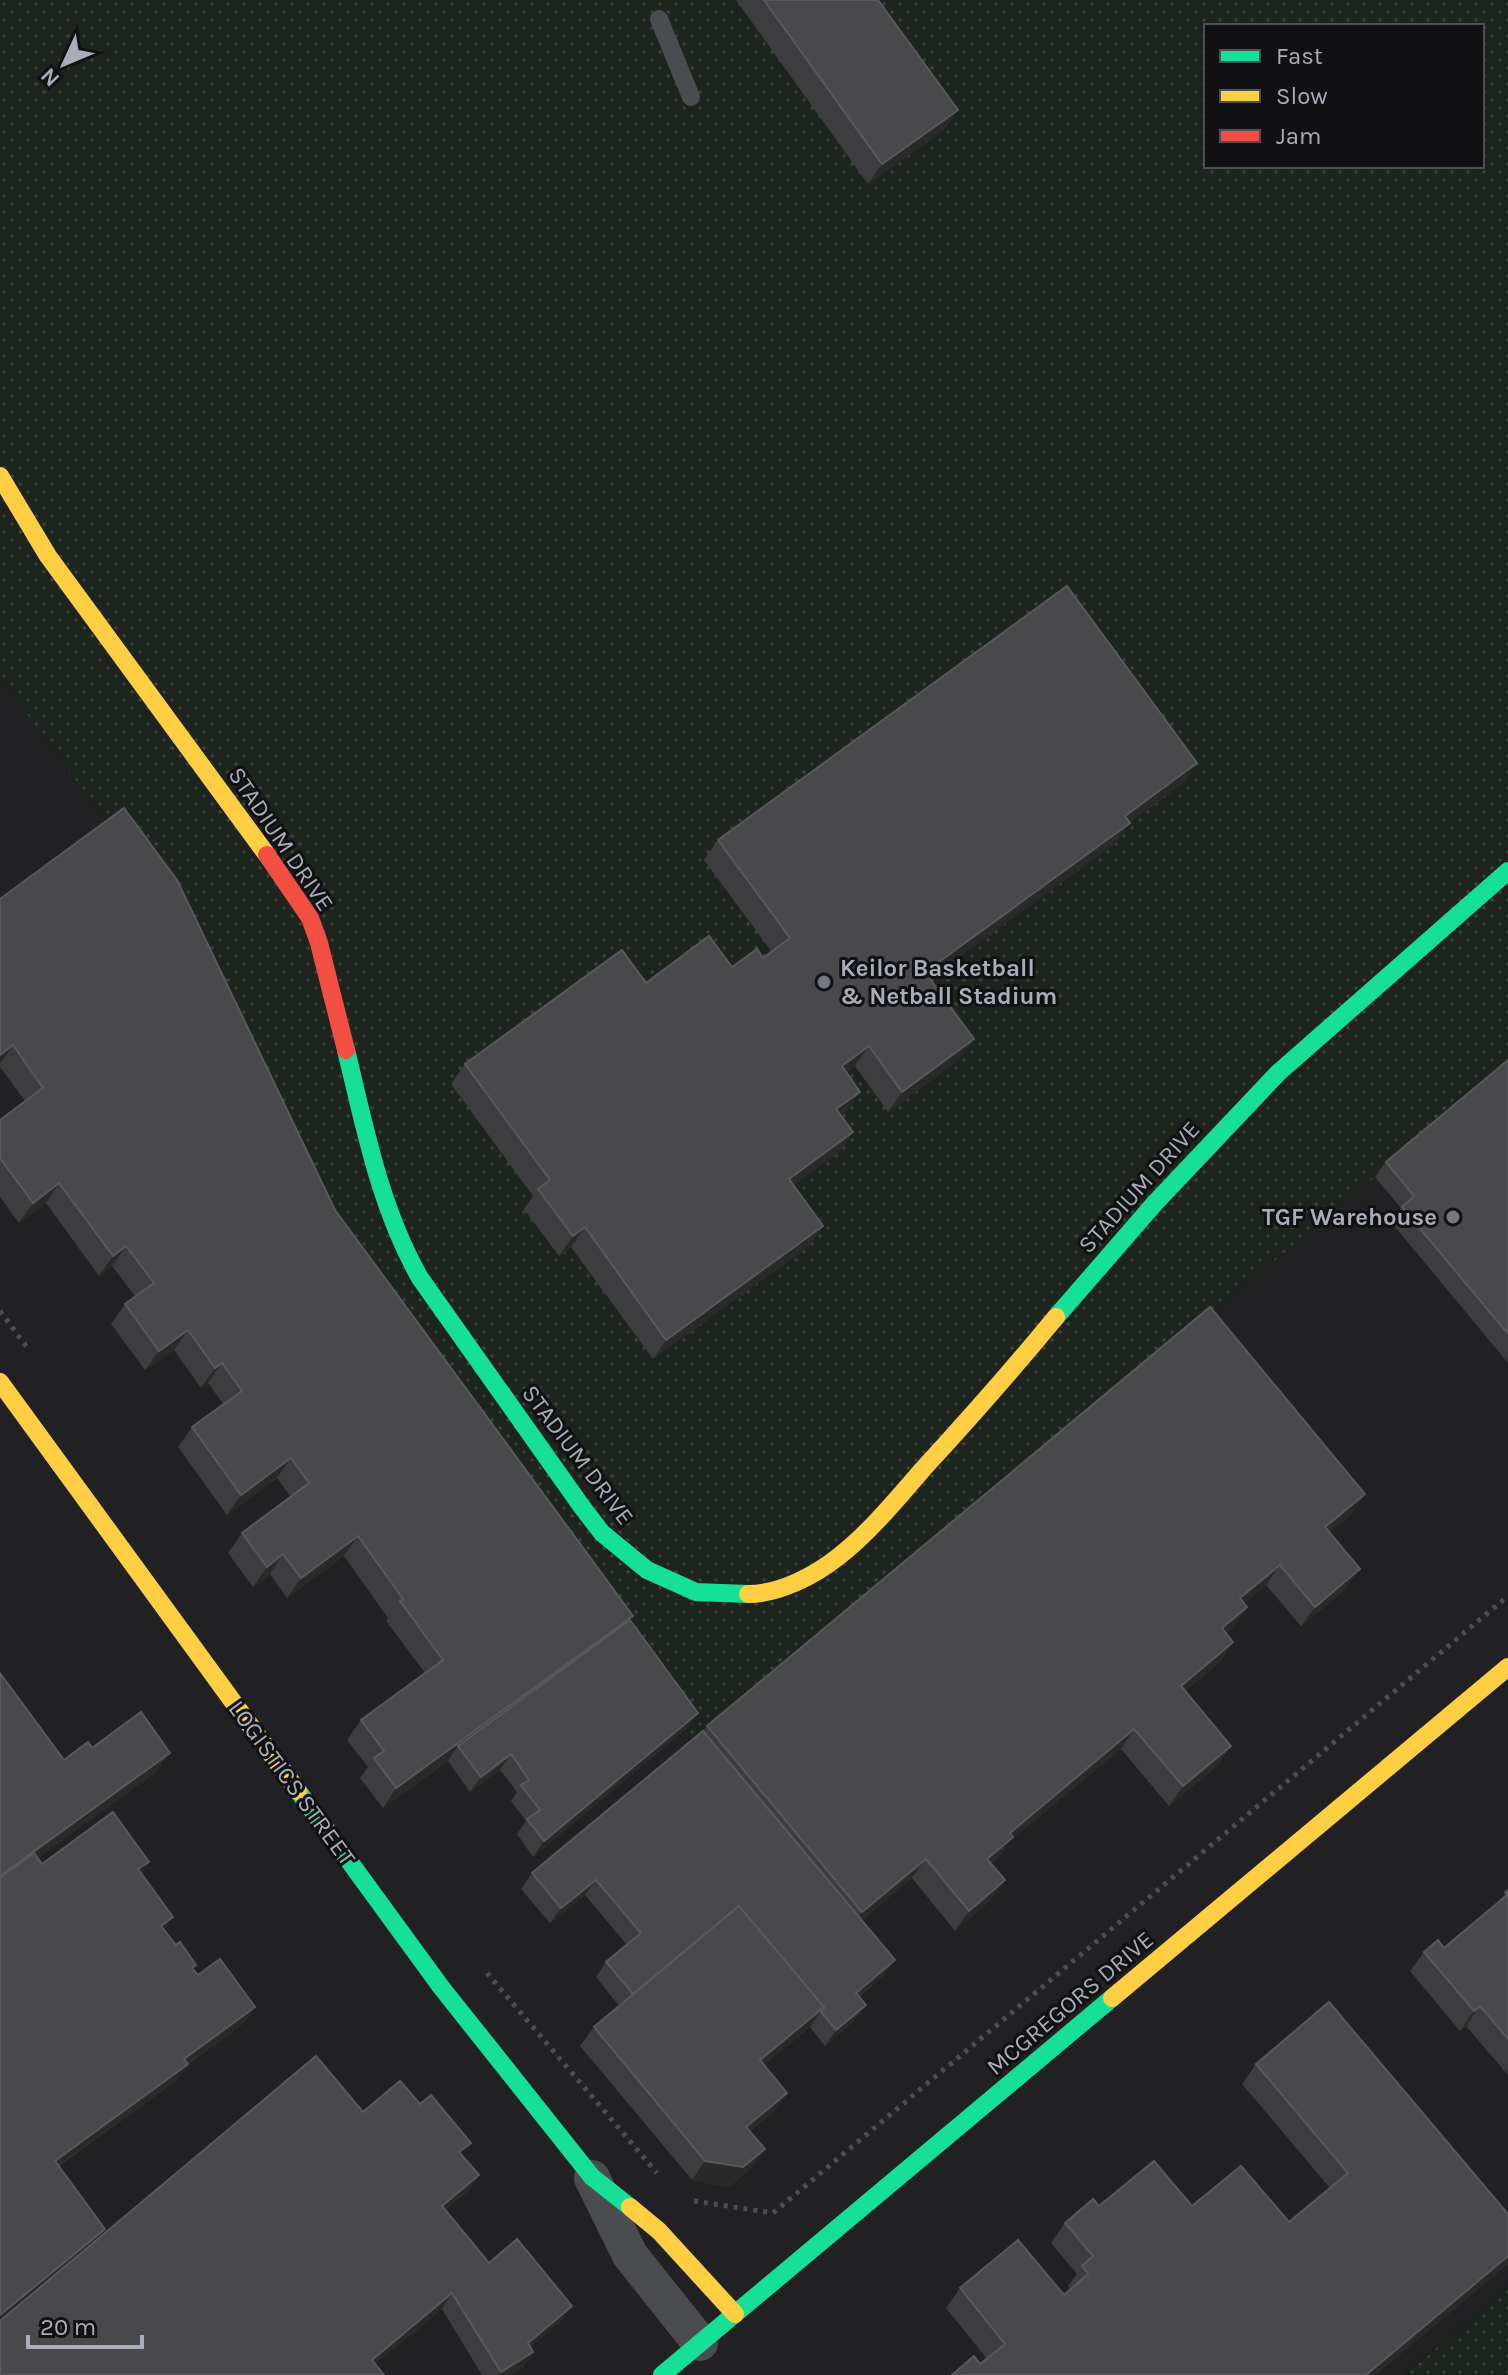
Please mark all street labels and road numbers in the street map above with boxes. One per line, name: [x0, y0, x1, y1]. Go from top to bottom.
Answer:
street label: STADIUM DRIVE: [222, 762, 340, 916]
street label: STADIUM DRIVE: [1072, 1115, 1206, 1259]
street label: STADIUM DRIVE: [516, 1380, 640, 1530]
street label: LOGISTICS STREET: [223, 1695, 361, 1871]
street label: MCGREGORS DRIVE: [981, 1925, 1159, 2081]

